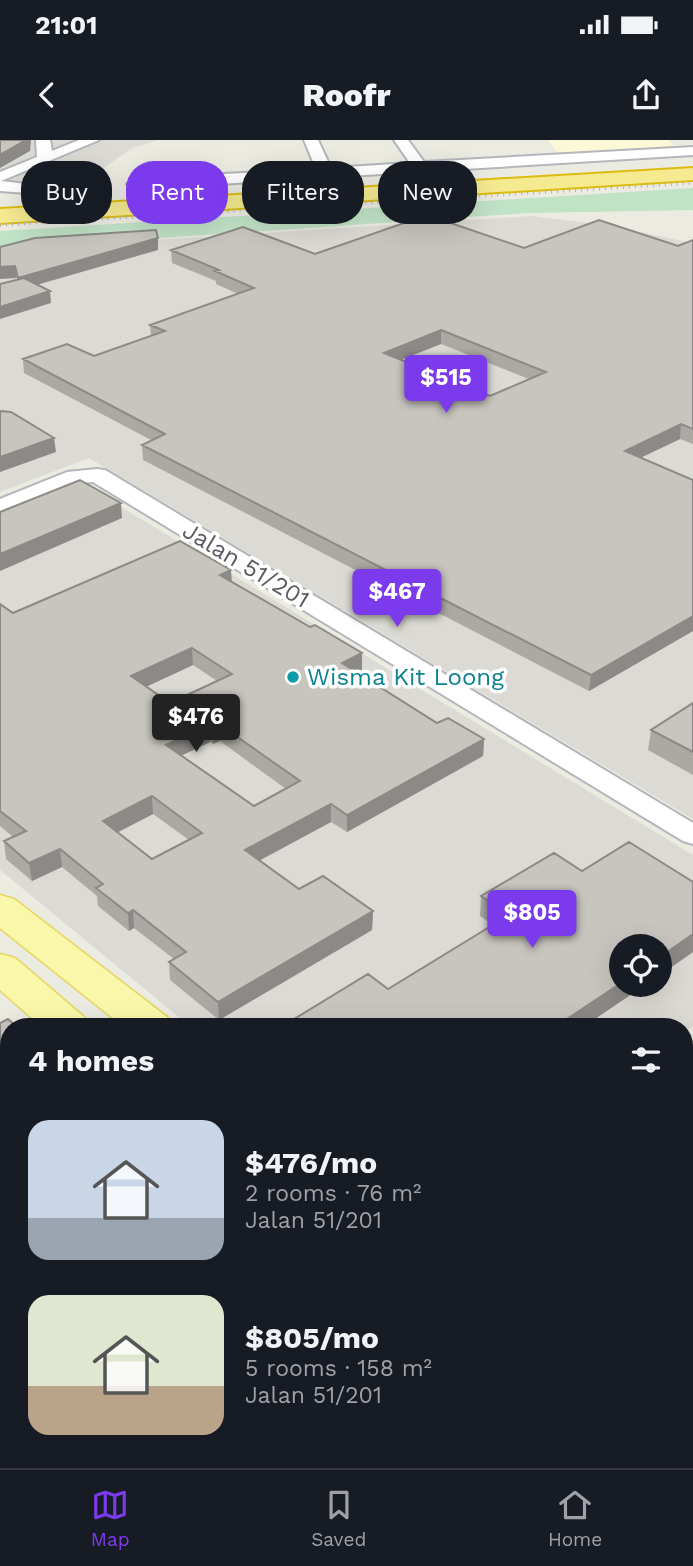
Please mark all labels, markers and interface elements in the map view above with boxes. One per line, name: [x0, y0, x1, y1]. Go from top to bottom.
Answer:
text: 21:01: [35, 10, 98, 40]
icon: back: [28, 76, 66, 114]
text: Roofr: [303, 76, 390, 114]
icon: share: [627, 76, 665, 114]
chip: Buy: [21, 161, 112, 224]
chip: Rent: [126, 161, 228, 224]
chip: Filters: [242, 161, 364, 224]
chip: New: [378, 161, 477, 224]
pin: $515: [405, 356, 487, 415]
text: $515: [420, 364, 472, 391]
street label: Jalan 51/201: [178, 516, 314, 614]
pin: $467: [356, 570, 438, 629]
text: $467: [368, 578, 426, 605]
place label: Wisma Kit Loong: [307, 663, 504, 691]
marker: Wisma Kit Loong: [285, 669, 301, 685]
pin: $476: [155, 694, 237, 754]
text: $476: [168, 703, 224, 730]
pin: $805: [491, 890, 573, 950]
text: $805: [503, 899, 561, 926]
map controls: [609, 934, 672, 997]
button: locate: [609, 934, 672, 997]
icon: filters: [627, 1041, 665, 1079]
text: 4 homes: [28, 1043, 154, 1078]
text: $476/mo: [245, 1145, 377, 1180]
icon: home: [84, 1148, 168, 1232]
text: 2 rooms · 76 m²: [245, 1180, 421, 1207]
text: Jalan 51/201: [245, 1207, 382, 1234]
text: $805/mo: [245, 1320, 379, 1355]
icon: home: [84, 1323, 168, 1407]
text: 5 rooms · 158 m²: [245, 1355, 432, 1382]
text: Jalan 51/201: [245, 1382, 382, 1409]
tab: Map: [91, 1486, 130, 1551]
tab: Saved: [311, 1486, 366, 1551]
tab: Home: [548, 1486, 602, 1551]

